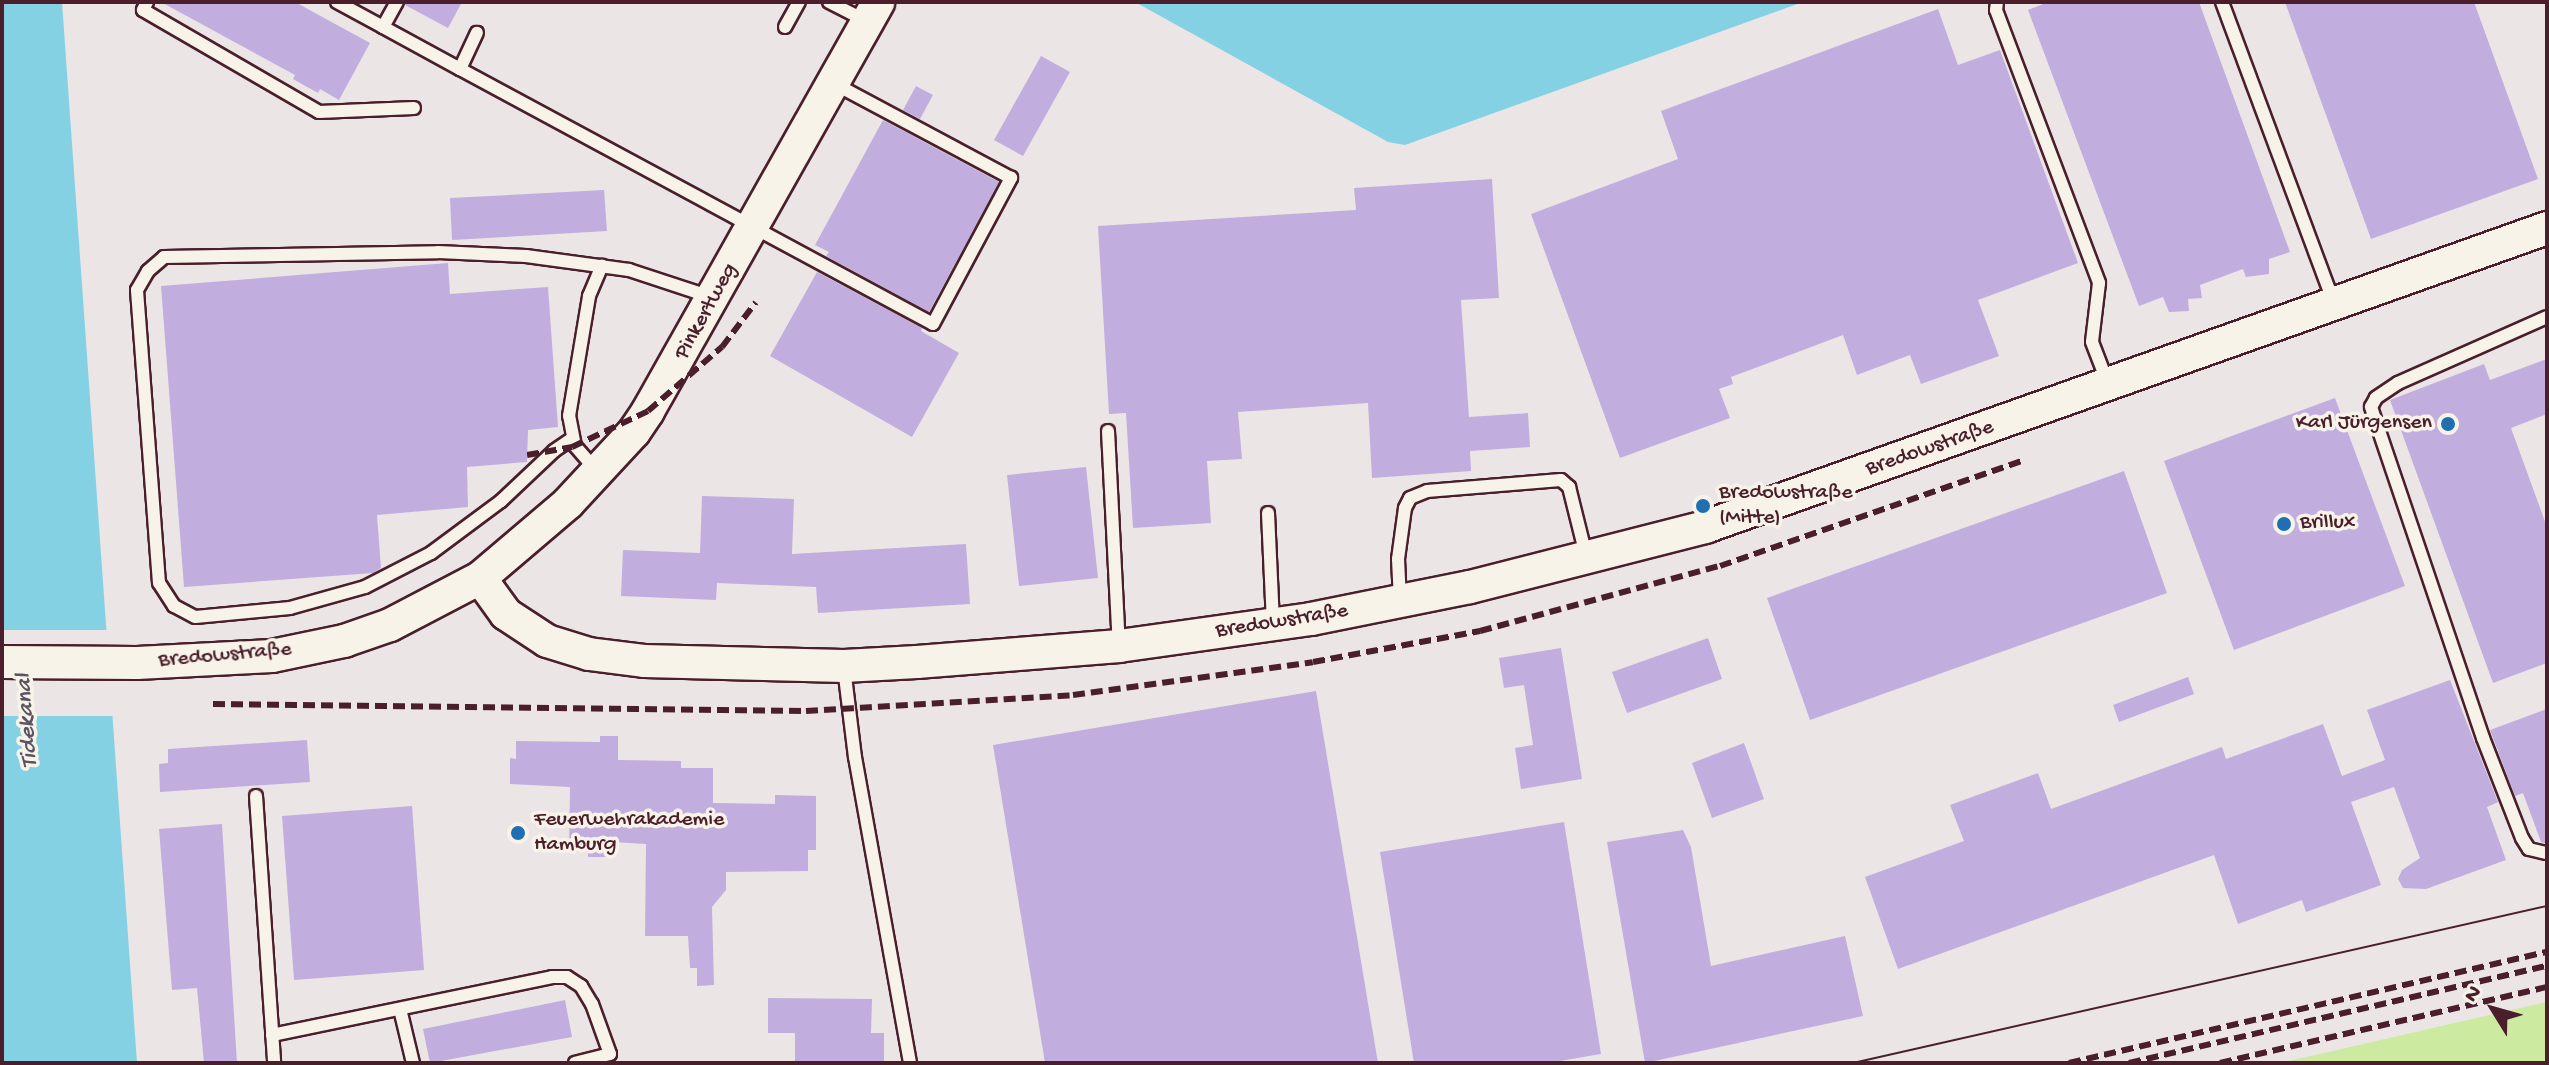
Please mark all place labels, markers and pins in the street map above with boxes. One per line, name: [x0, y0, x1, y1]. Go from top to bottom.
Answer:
place label: Karl Jürgensen: [2296, 411, 2432, 437]
marker: Karl Jürgensen: [2439, 415, 2457, 433]
place label: Bredowstraße (Mitte): [1719, 480, 1853, 532]
marker: Bredowstraße (Mitte): [1694, 497, 1712, 515]
place label: Brillux: [2300, 511, 2355, 537]
marker: Brillux: [2275, 515, 2293, 533]
place label: Feuerwehrakademie Hamburg: [534, 807, 724, 858]
marker: Feuerwehrakademie Hamburg: [509, 824, 527, 842]

